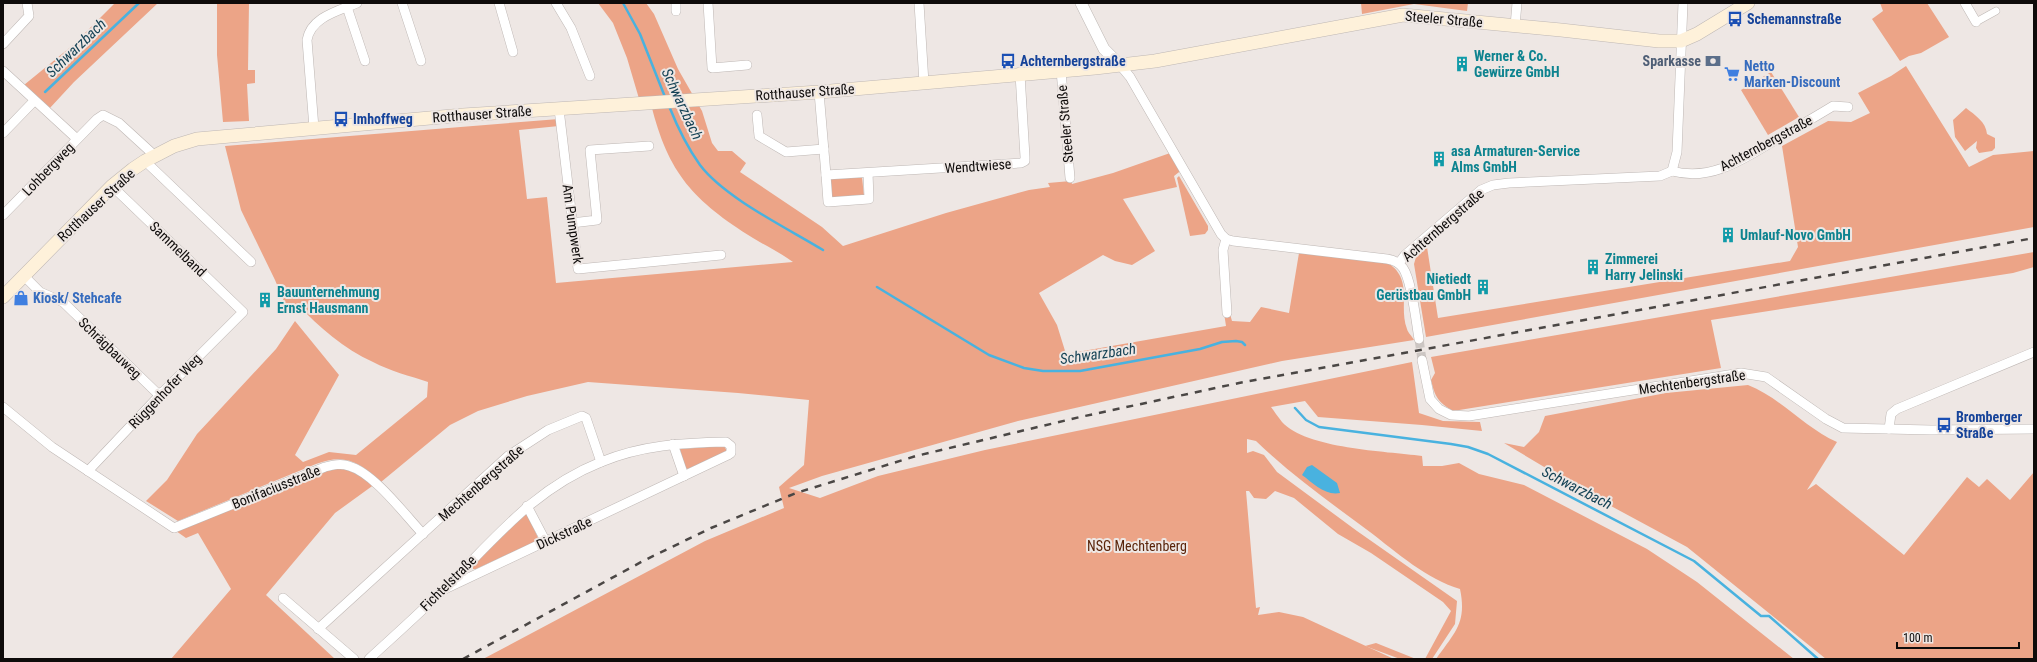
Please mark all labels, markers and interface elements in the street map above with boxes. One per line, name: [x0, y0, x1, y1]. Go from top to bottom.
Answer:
street label: Steeler Straße: [1405, 8, 1484, 30]
bus stop icon: Schemannstraße: [1726, 10, 1744, 28]
place label: Schemannstraße: [1747, 11, 1842, 27]
water label: Schwarzbach: [42, 15, 110, 81]
place label: Werner & Co. Gewürze GmbH: [1474, 48, 1560, 80]
bus stop icon: Achternbergstraße: [999, 52, 1017, 70]
bank icon: Sparkasse: [1704, 52, 1722, 70]
place label: Achternbergstraße: [1020, 53, 1126, 69]
place label: Sparkasse: [1643, 53, 1701, 69]
building icon: Werner & Co. Gewürze GmbH: [1453, 55, 1471, 73]
place label: Netto Marken-Discount: [1744, 58, 1840, 90]
supermarket icon: Netto Marken-Discount: [1723, 65, 1741, 83]
water label: Schwarzbach: [658, 66, 706, 142]
street label: Rotthauser Straße: [755, 81, 856, 103]
street label: Steeler Straße: [1054, 84, 1076, 163]
street label: Rotthauser Straße: [432, 103, 533, 125]
bus stop icon: Imhoffweg: [332, 110, 350, 128]
place label: Imhoffweg: [353, 111, 413, 127]
street label: Achternbergstraße: [1717, 112, 1815, 174]
street label: Lohbergweg: [19, 139, 77, 199]
place label: asa Armaturen-Service Alms GmbH: [1451, 143, 1580, 175]
building icon: asa Armaturen-Service Alms GmbH: [1430, 150, 1448, 168]
street label: Wendtwiese: [944, 156, 1012, 176]
street label: Rotthauser Straße: [54, 165, 138, 245]
street label: Am Pumpwerk: [560, 183, 587, 265]
street label: Achternbergstraße: [1399, 185, 1487, 265]
street label: Sammelband: [146, 218, 210, 280]
building icon: Umlauf-Novo GmbH: [1719, 226, 1737, 244]
place label: Umlauf-Novo GmbH: [1740, 227, 1851, 243]
place label: Zimmerei Harry Jelinski: [1605, 251, 1683, 283]
building icon: Zimmerei Harry Jelinski: [1584, 258, 1602, 276]
place label: Nietiedt Gerüstbau GmbH: [1376, 271, 1471, 303]
building icon: Nietiedt Gerüstbau GmbH: [1474, 278, 1492, 296]
place label: Bauunternehmung Ernst Hausmann: [277, 284, 379, 316]
shop icon: Kiosk/ Stehcafe: [12, 289, 30, 307]
place label: Kiosk/ Stehcafe: [33, 290, 122, 306]
building icon: Bauunternehmung Ernst Hausmann: [256, 291, 274, 309]
street label: Schrägbauweg: [75, 314, 145, 382]
water label: Schwarzbach: [1059, 340, 1137, 368]
street label: Rüggenhofer Weg: [125, 350, 205, 432]
street label: Mechtenbergstraße: [1638, 367, 1747, 397]
place label: Bromberger Straße: [1956, 409, 2022, 441]
bus stop icon: Bromberger Straße: [1935, 416, 1953, 434]
street label: Mechtenbergstraße: [435, 441, 527, 524]
street label: Bonifaciusstraße: [230, 462, 323, 512]
water label: Schwarzbach: [1539, 463, 1615, 513]
street label: Dickstraße: [534, 513, 595, 553]
park label: NSG Mechtenberg: [1087, 538, 1187, 554]
street label: Fichtelstraße: [417, 552, 479, 614]
scale bar: [1897, 624, 2019, 650]
text: 100 m: [1903, 631, 1933, 645]

